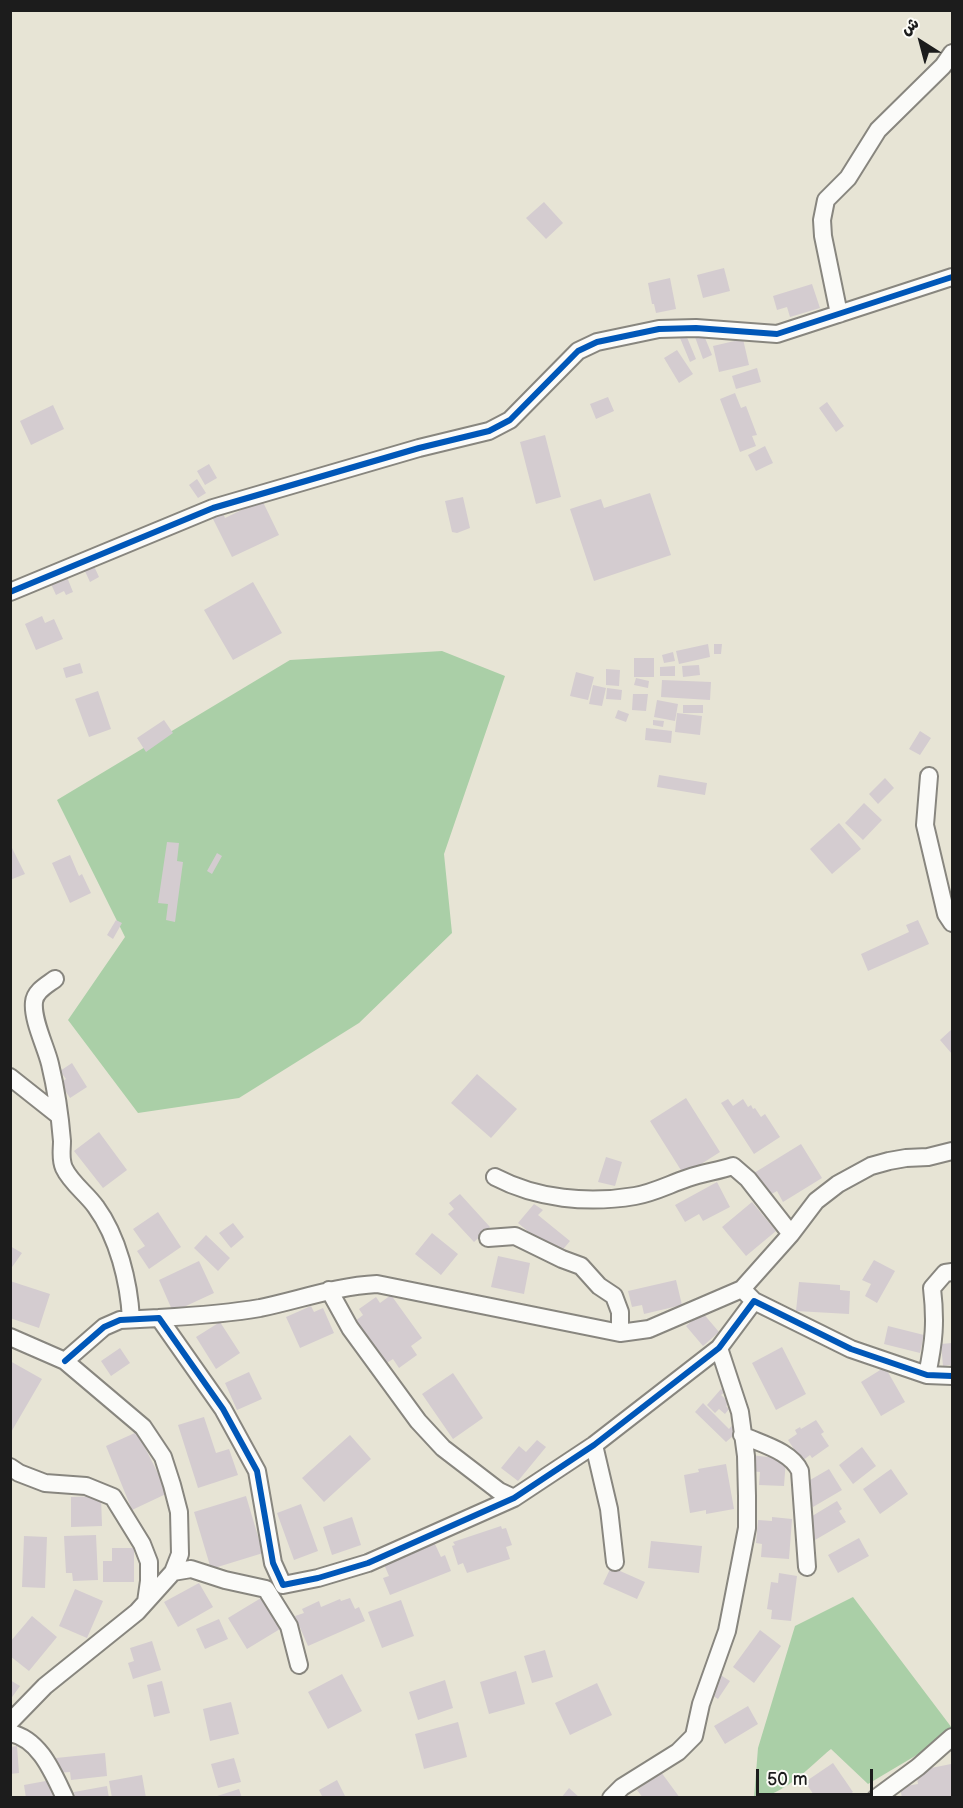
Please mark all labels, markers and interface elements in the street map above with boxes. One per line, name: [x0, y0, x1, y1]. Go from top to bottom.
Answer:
north arrow: [891, 12, 951, 72]
text: ش: [897, 14, 923, 40]
scale bar: [759, 1757, 876, 1795]
text: 50 m: [767, 1769, 808, 1790]

